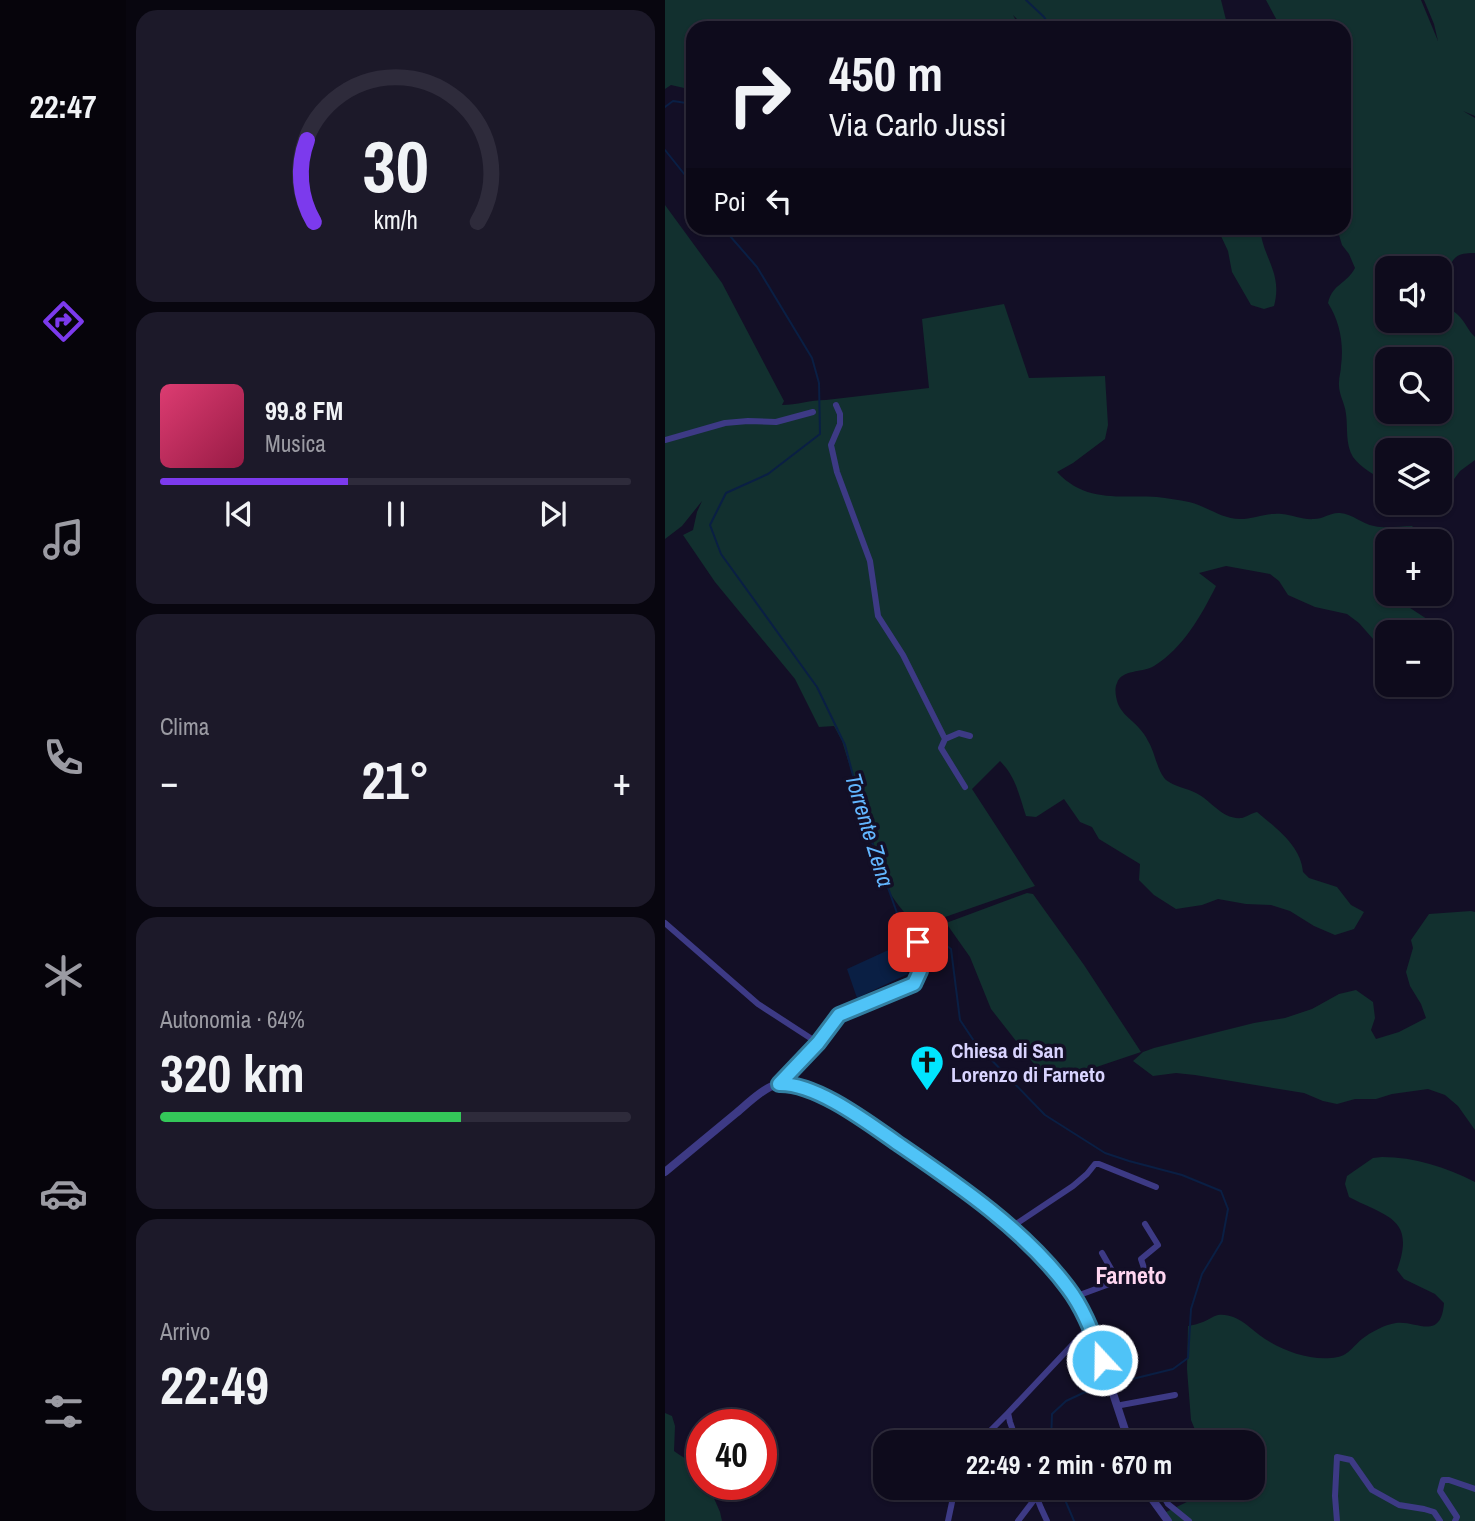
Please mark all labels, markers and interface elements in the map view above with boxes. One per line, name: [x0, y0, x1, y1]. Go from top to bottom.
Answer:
text: 450 m: [829, 40, 943, 106]
icon: right: [714, 49, 805, 140]
text: 22:47: [29, 85, 97, 128]
text: Via Carlo Jussi: [829, 103, 1006, 146]
text: 30: [362, 117, 429, 215]
icon: left: [760, 182, 798, 220]
text: Poi: [714, 184, 746, 219]
text: km/h: [373, 203, 418, 237]
map controls: [1375, 256, 1452, 697]
button: sound: [1375, 256, 1452, 333]
icon: directions: [39, 297, 88, 346]
button: search: [1375, 347, 1452, 424]
text: 99.8 FM: [265, 393, 343, 428]
text: Musica: [265, 428, 326, 459]
button: layers: [1375, 438, 1452, 515]
icon: previous: [220, 495, 258, 533]
icon: pause: [377, 495, 415, 533]
icon: next: [534, 495, 572, 533]
icon: music: [39, 515, 88, 564]
button: +: [1375, 529, 1452, 606]
button: −: [1375, 620, 1452, 697]
text: Clima: [160, 711, 209, 742]
icon: phone: [39, 733, 88, 782]
text: 21°: [361, 745, 430, 815]
text: −: [160, 756, 178, 807]
text: +: [613, 756, 631, 807]
water label: Torrente Zena: [838, 770, 902, 890]
pin: [888, 912, 948, 972]
icon: arrive: [899, 923, 937, 961]
icon: climate: [39, 951, 88, 1000]
text: Autonomia · 64%: [160, 1004, 305, 1035]
place label: Chiesa di San Lorenzo di Farneto: [951, 1036, 1105, 1089]
text: 320 km: [160, 1038, 305, 1108]
church icon: Chiesa di San Lorenzo di Farneto: [908, 1043, 946, 1092]
icon: car: [39, 1169, 88, 1218]
district label: Farneto: [1095, 1259, 1167, 1291]
text: Arrivo: [160, 1316, 210, 1347]
position arrow: [1065, 1323, 1139, 1397]
text: 22:49: [160, 1350, 269, 1420]
icon: filters: [39, 1387, 88, 1436]
speed limit sign: 40: [686, 1409, 777, 1500]
text: 22:49 · 2 min · 670 m: [966, 1447, 1172, 1482]

